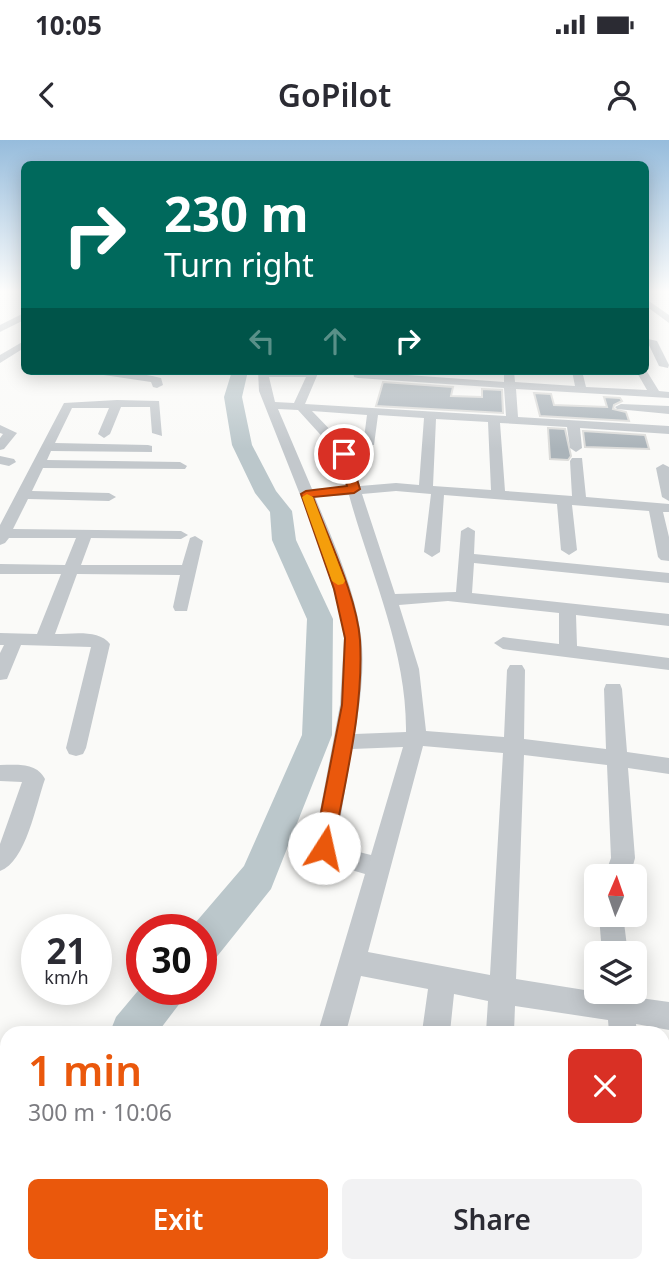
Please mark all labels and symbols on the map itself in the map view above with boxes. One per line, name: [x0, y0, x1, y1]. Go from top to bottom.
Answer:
pin: [314, 424, 374, 484]
position arrow: [287, 811, 361, 885]
north arrow: [584, 864, 648, 928]
speed limit sign: 30: [126, 914, 217, 1005]

